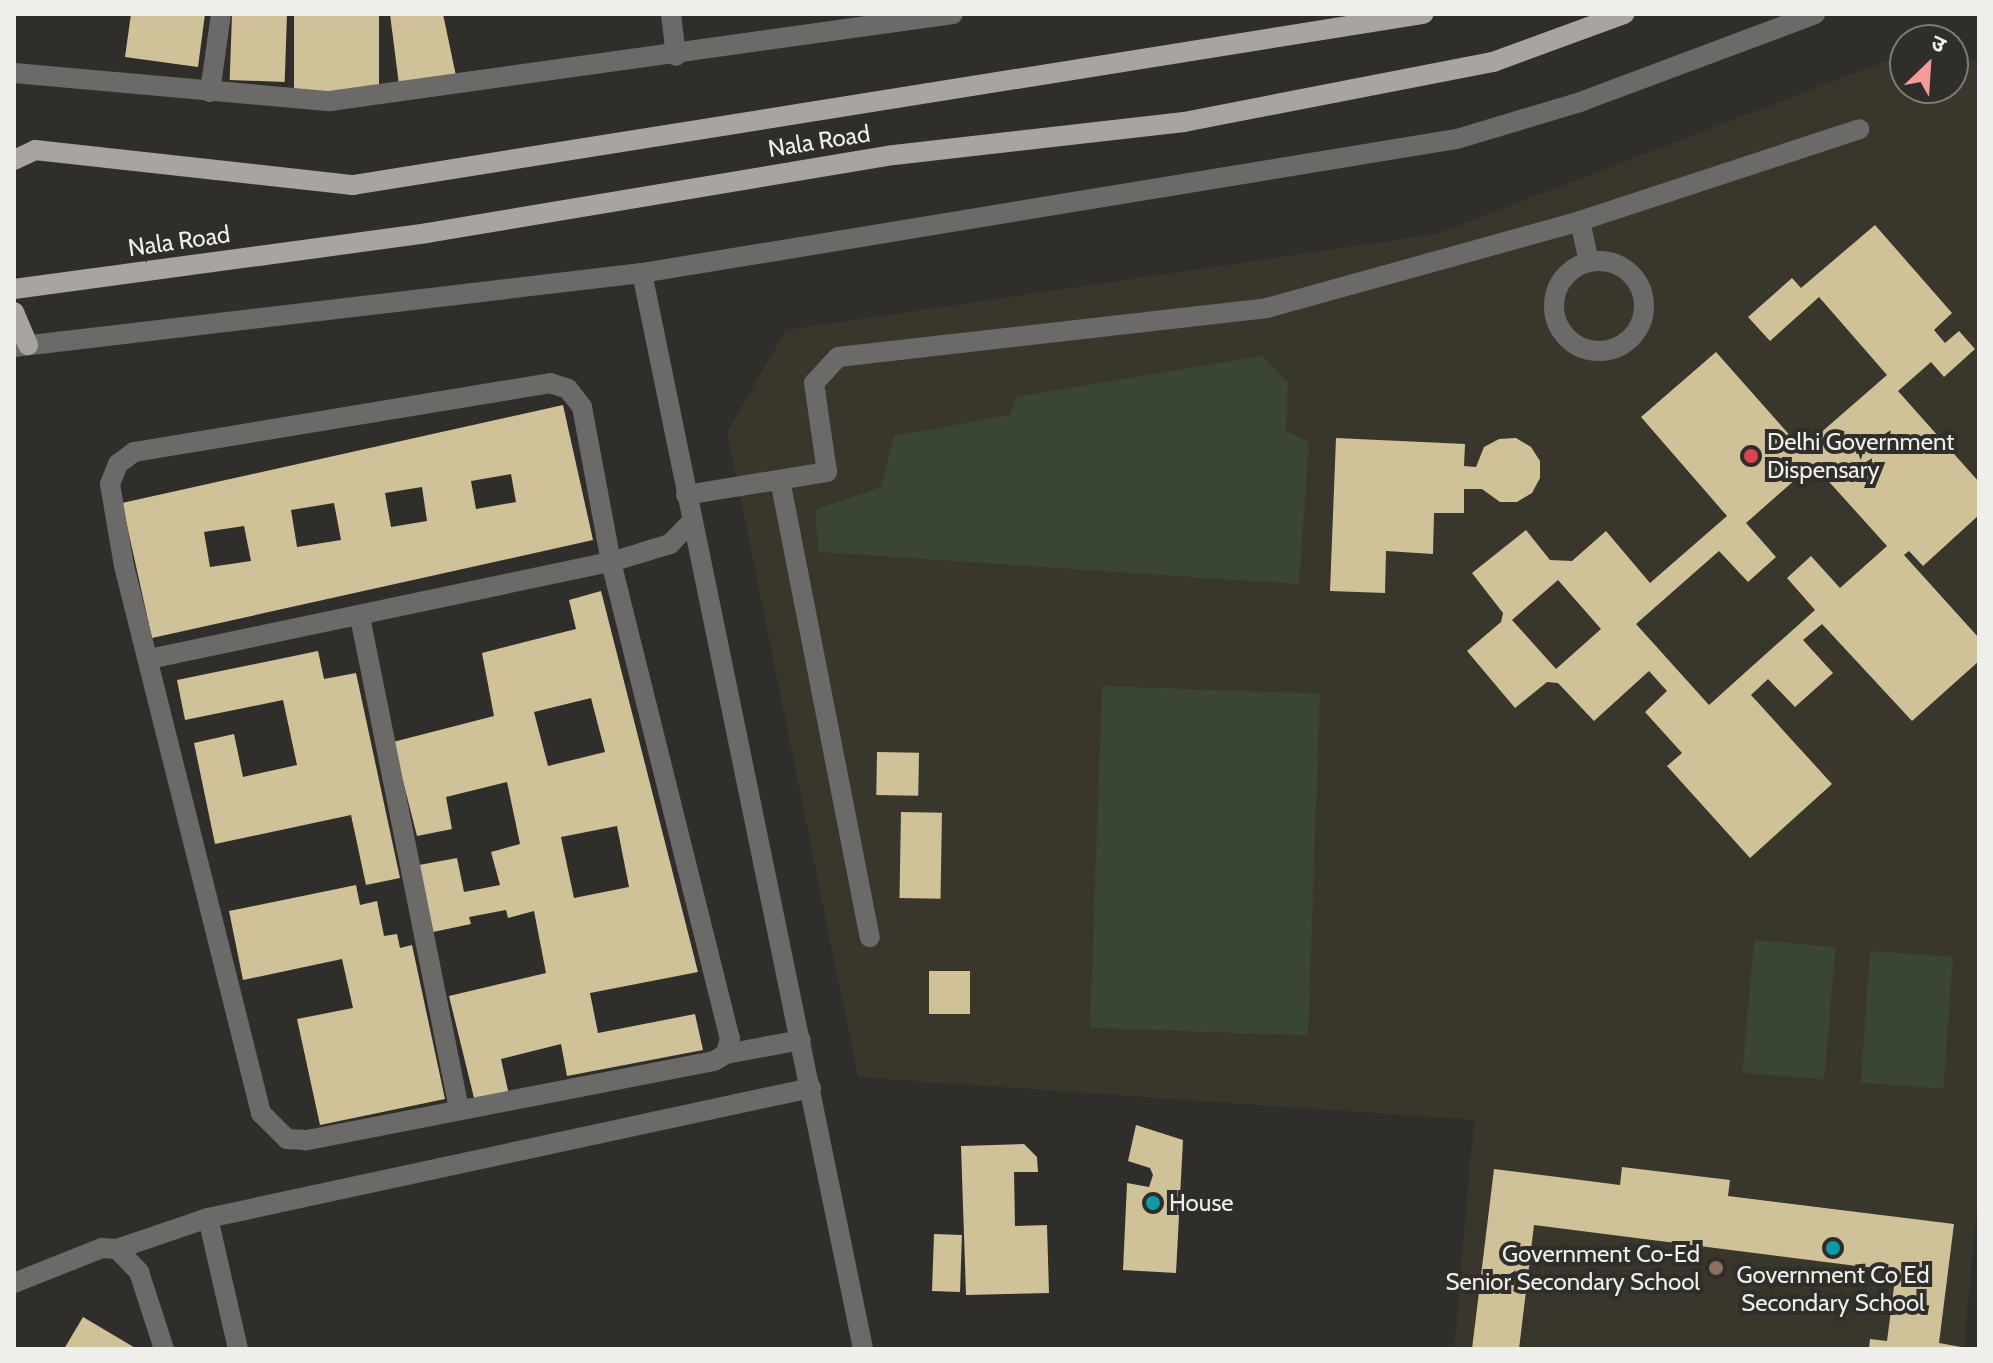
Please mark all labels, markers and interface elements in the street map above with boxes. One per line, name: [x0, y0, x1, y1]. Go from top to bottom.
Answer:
north arrow: [1889, 24, 1969, 104]
text: उ: [1927, 29, 1950, 59]
street label: Nala Road: [766, 119, 872, 163]
street label: Nala Road: [126, 220, 232, 262]
place label: Delhi Government Dispensary: [1767, 428, 1954, 484]
marker: Delhi Government Dispensary: [1742, 447, 1760, 465]
place label: House: [1169, 1189, 1234, 1217]
marker: House: [1144, 1194, 1162, 1212]
marker: Government Co Ed Secondary School: [1824, 1239, 1842, 1257]
place label: Government Co-Ed Senior Secondary School: [1445, 1240, 1700, 1296]
marker: Government Co-Ed Senior Secondary School: [1707, 1259, 1725, 1277]
place label: Government Co Ed Secondary School: [1736, 1261, 1930, 1317]

